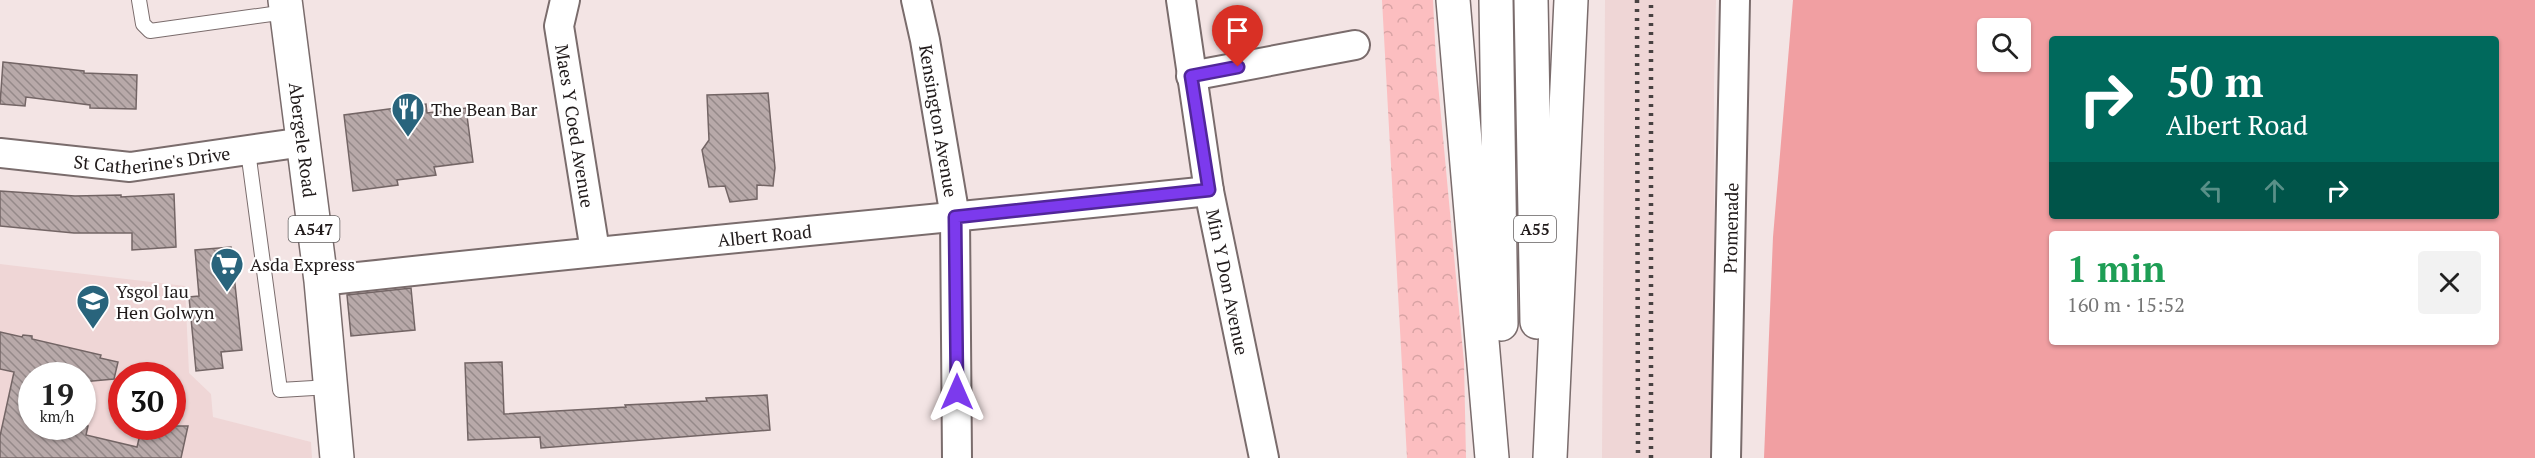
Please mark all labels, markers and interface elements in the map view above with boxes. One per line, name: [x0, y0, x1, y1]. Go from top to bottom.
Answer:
pin: [1212, 5, 1263, 67]
icon: arrive: [1221, 14, 1254, 47]
map controls: [1977, 18, 2031, 72]
button: search: [1977, 18, 2031, 72]
street label: Maes Y Coed Avenue: [550, 43, 600, 209]
street label: Kensington Avenue: [914, 43, 963, 199]
text: 50 m: [2166, 53, 2264, 109]
icon: right: [2067, 60, 2145, 138]
street label: Abergele Road: [284, 81, 322, 199]
restaurant icon: The Bean Bar: [390, 91, 426, 138]
place label: The Bean Bar: [431, 97, 538, 121]
text: Albert Road: [2166, 107, 2308, 143]
street label: St Catherine's Drive: [72, 141, 232, 179]
icon: left: [2195, 174, 2228, 207]
icon: ahead: [2258, 174, 2291, 207]
icon: right: [2321, 174, 2354, 207]
street label: Promenade: [1718, 182, 1743, 274]
street label: Min Y Don Avenue: [1201, 207, 1254, 357]
road number: A547: [288, 216, 340, 242]
road number: A55: [1514, 216, 1556, 242]
street label: Albert Road: [716, 219, 813, 252]
text: 1 min: [2067, 245, 2165, 292]
supermarket icon: Asda Express: [209, 246, 245, 293]
button: close: [2418, 251, 2481, 314]
place label: Asda Express: [250, 252, 355, 276]
place label: Ysgol Iau Hen Golwyn: [116, 279, 215, 324]
school or university icon: Ysgol Iau Hen Golwyn: [75, 283, 111, 330]
text: 160 m · 15:52: [2067, 291, 2185, 318]
position arrow: [925, 360, 989, 424]
speed limit sign: 30: [108, 362, 186, 440]
text: 19: [40, 374, 74, 414]
text: km/h: [40, 406, 74, 426]

